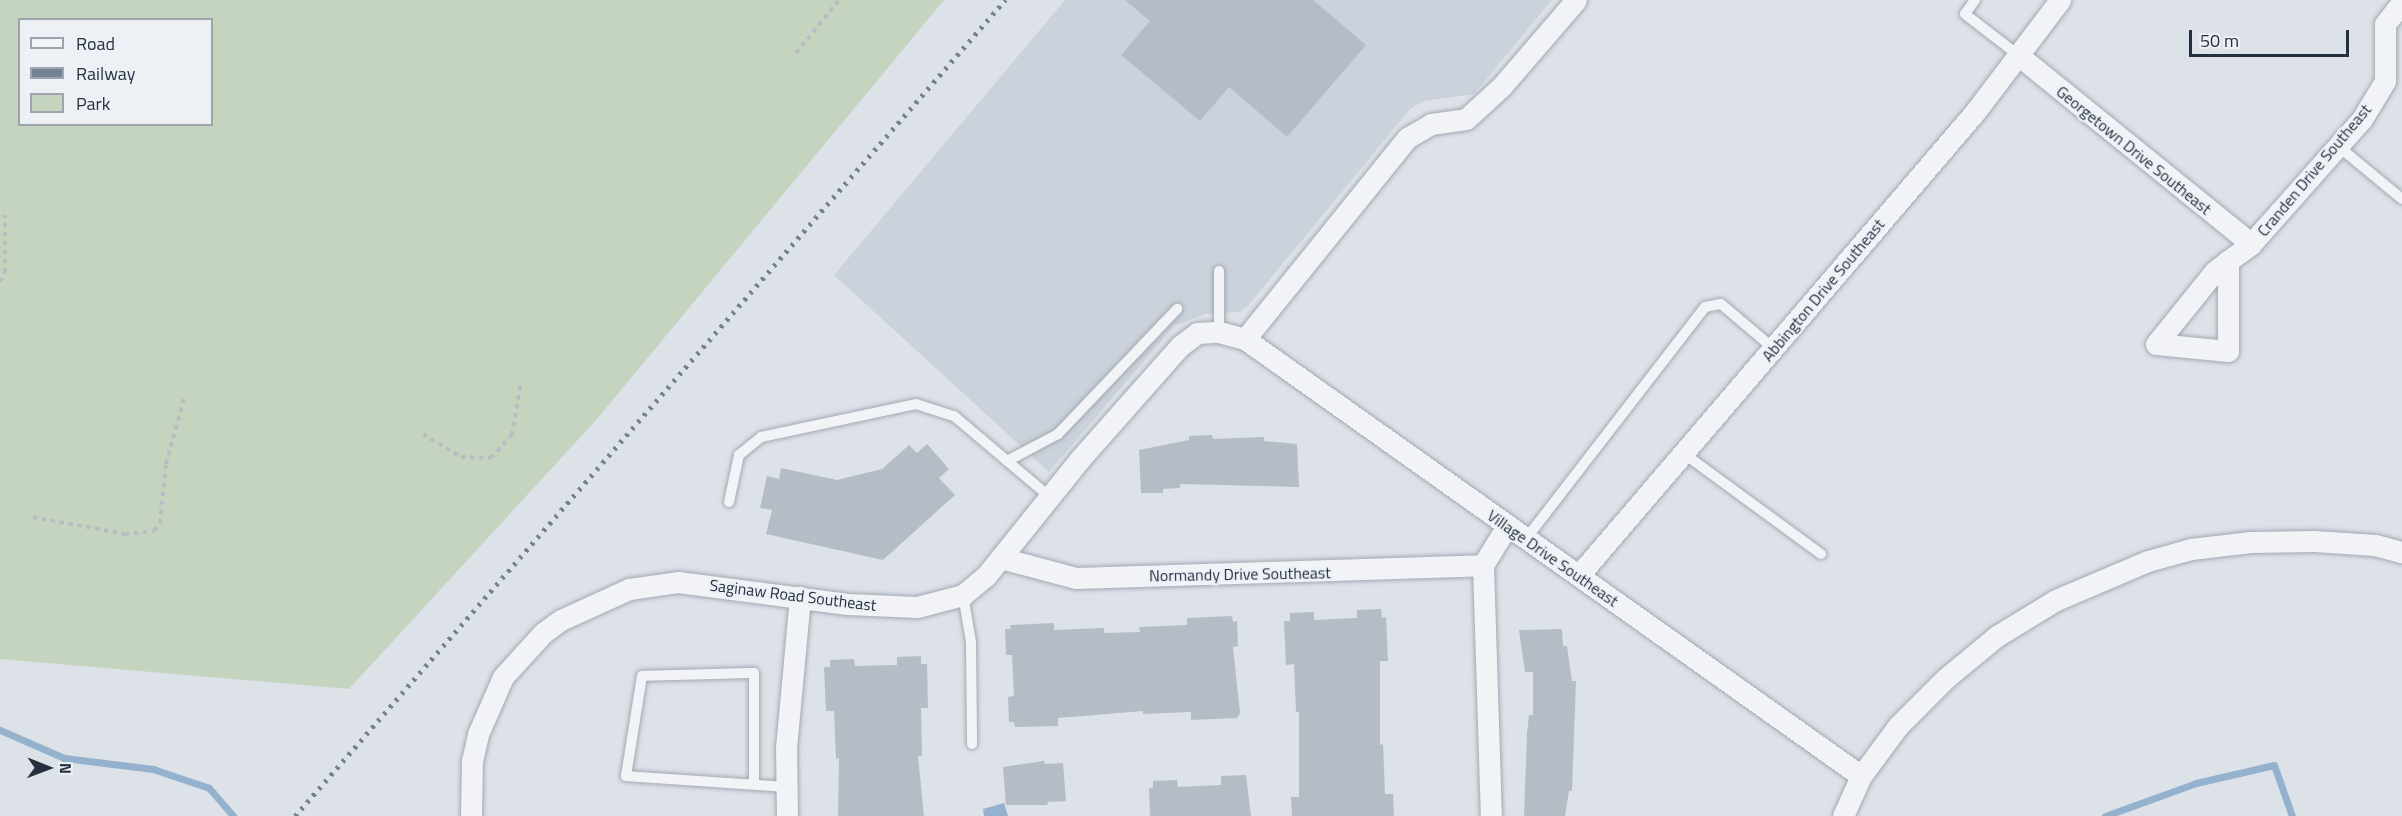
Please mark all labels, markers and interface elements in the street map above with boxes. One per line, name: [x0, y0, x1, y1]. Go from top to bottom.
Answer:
legend: [18, 18, 213, 126]
scale bar: [2192, 18, 2352, 56]
text: 50 m: [2200, 27, 2239, 54]
text: Road: [76, 30, 115, 57]
text: Railway: [76, 60, 135, 87]
street label: Georgetown Drive Southeast: [2053, 82, 2215, 218]
text: Park: [76, 90, 110, 117]
street label: Cranden Drive Southeast: [2253, 100, 2375, 240]
street label: Abbington Drive Southeast: [1758, 215, 1888, 365]
street label: Village Drive Southeast: [1484, 506, 1622, 610]
street label: Normandy Drive Southeast: [1149, 563, 1331, 585]
street label: Saginaw Road Southeast: [709, 575, 877, 615]
north arrow: [18, 738, 78, 798]
text: N: [54, 763, 78, 774]

